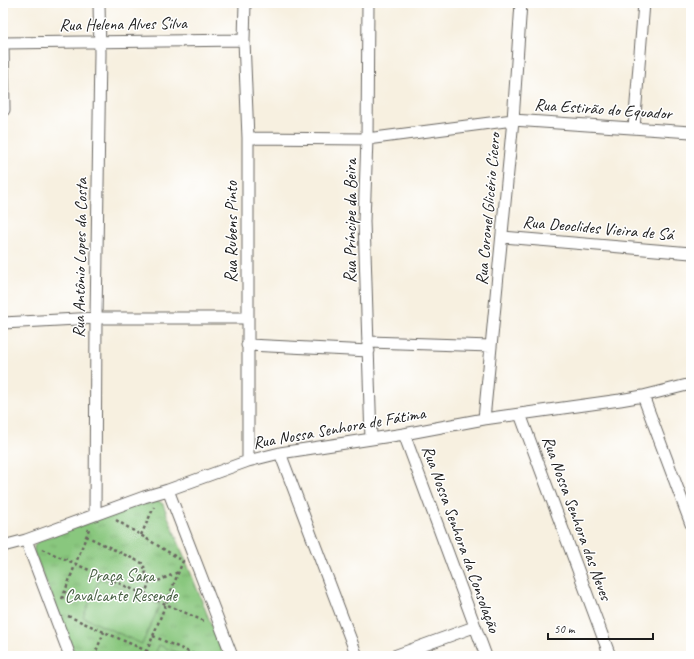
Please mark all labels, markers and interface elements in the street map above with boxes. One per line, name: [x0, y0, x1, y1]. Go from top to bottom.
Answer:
street label: Rua Helena Alves Silva: [59, 12, 188, 36]
street label: Rua Estirão do Equador: [534, 94, 674, 124]
street label: Rua Coronel Glicério Cícero: [471, 130, 505, 286]
street label: Rua Príncipe da Beira: [340, 157, 361, 283]
street label: Rua Antônio Lopes da Costa: [68, 176, 92, 338]
street label: Rua Rubens Pinto: [221, 180, 242, 283]
street label: Rua Deoclides Vieira de Sá: [522, 211, 676, 245]
street label: Rua Nossa Senhora de Fátima: [251, 402, 428, 454]
street label: Rua Nossa Senhora das Neves: [537, 433, 617, 605]
street label: Rua Nossa Senhora da Consolação: [417, 443, 505, 636]
park label: Praça Sara Cavalcante Resende: [65, 565, 179, 606]
scale bar: [548, 615, 653, 641]
text: 50 m: [554, 621, 576, 637]

